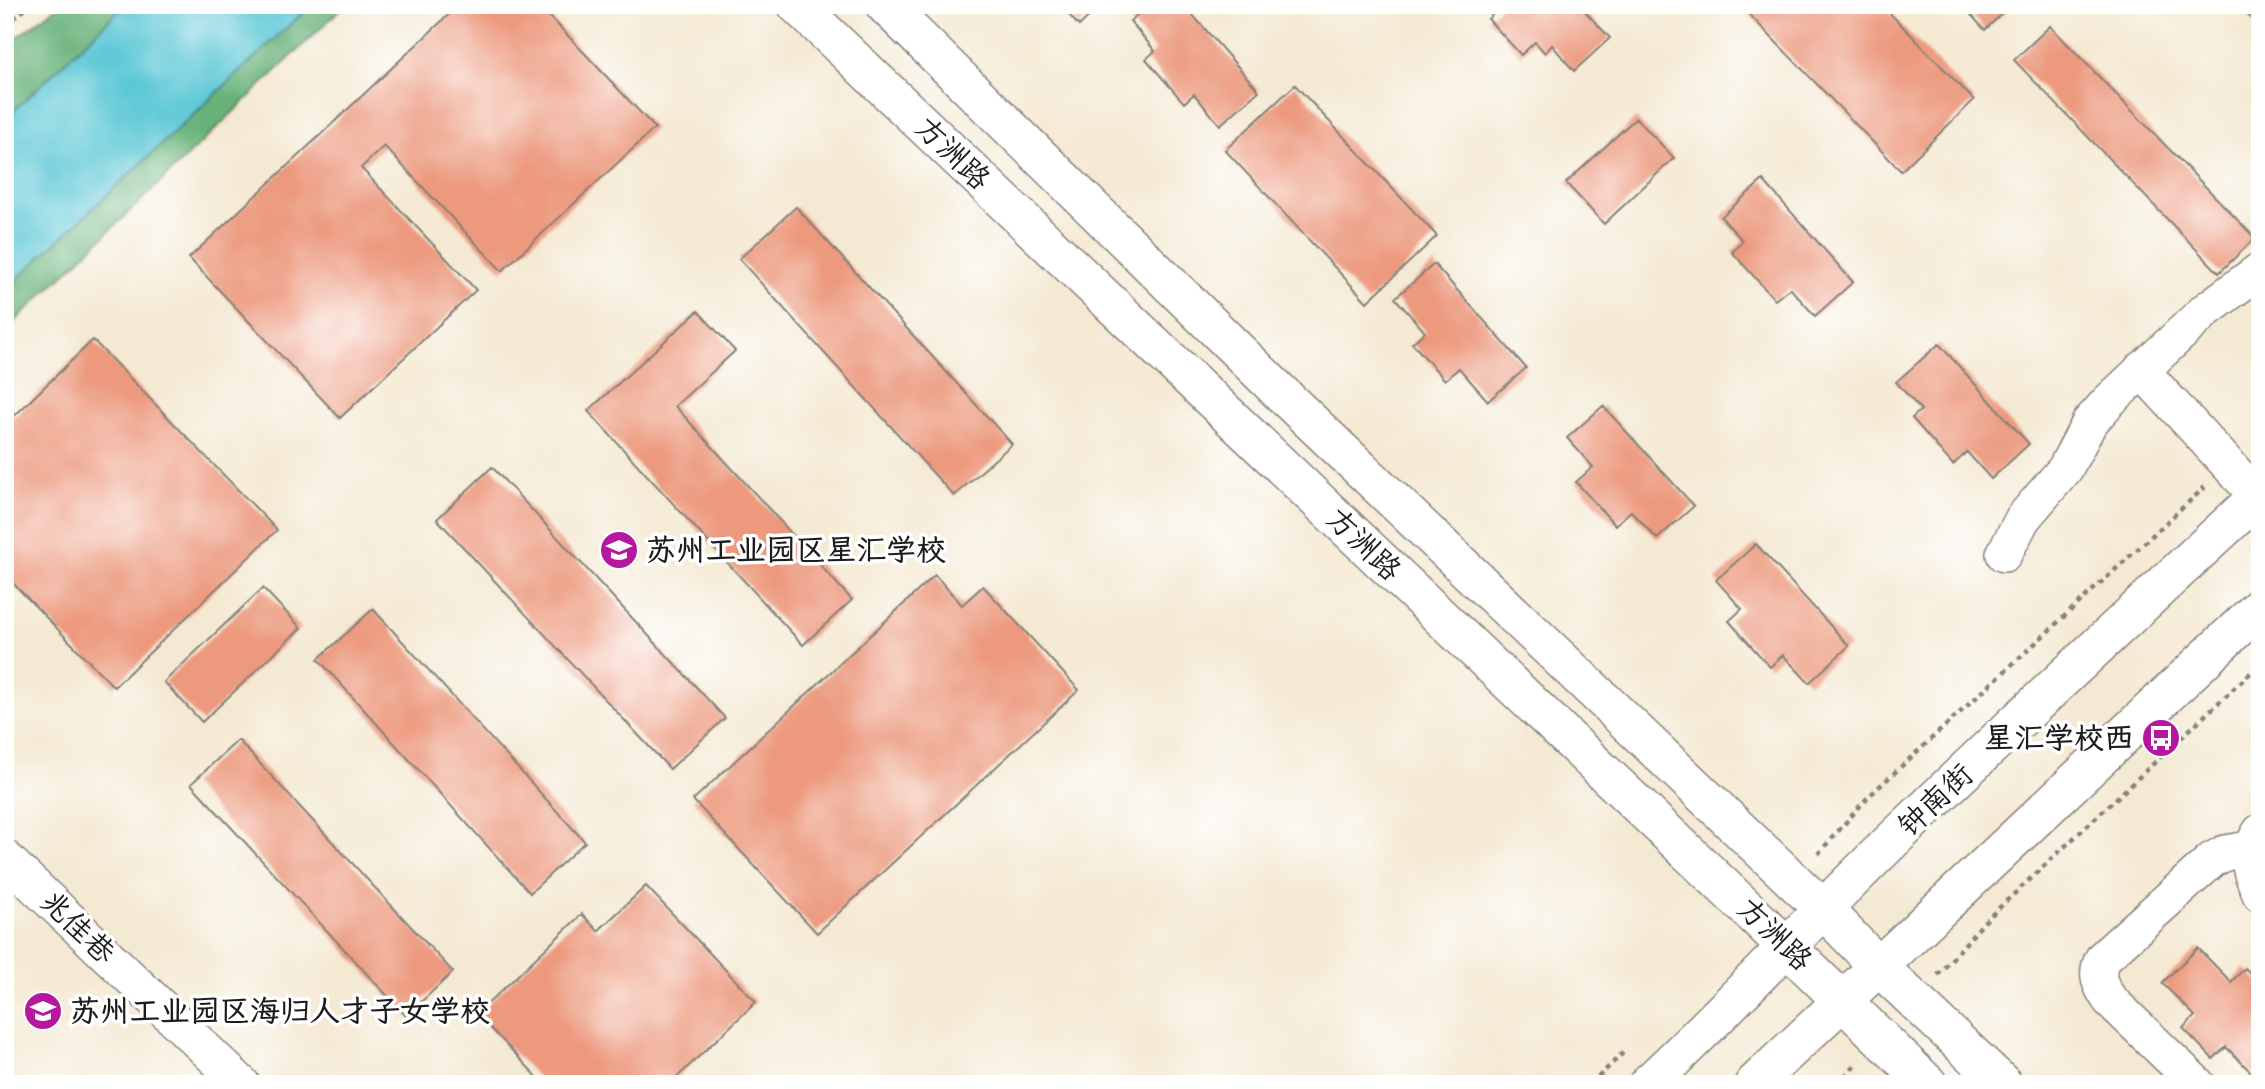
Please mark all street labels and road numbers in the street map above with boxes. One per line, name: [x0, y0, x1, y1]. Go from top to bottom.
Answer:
street label: 方洲路: [908, 108, 999, 197]
street label: 方洲路: [1319, 499, 1410, 588]
street label: 钟南街: [1889, 755, 1980, 844]
street label: 兆佳巷: [33, 882, 124, 971]
street label: 方洲路: [1730, 889, 1821, 978]

